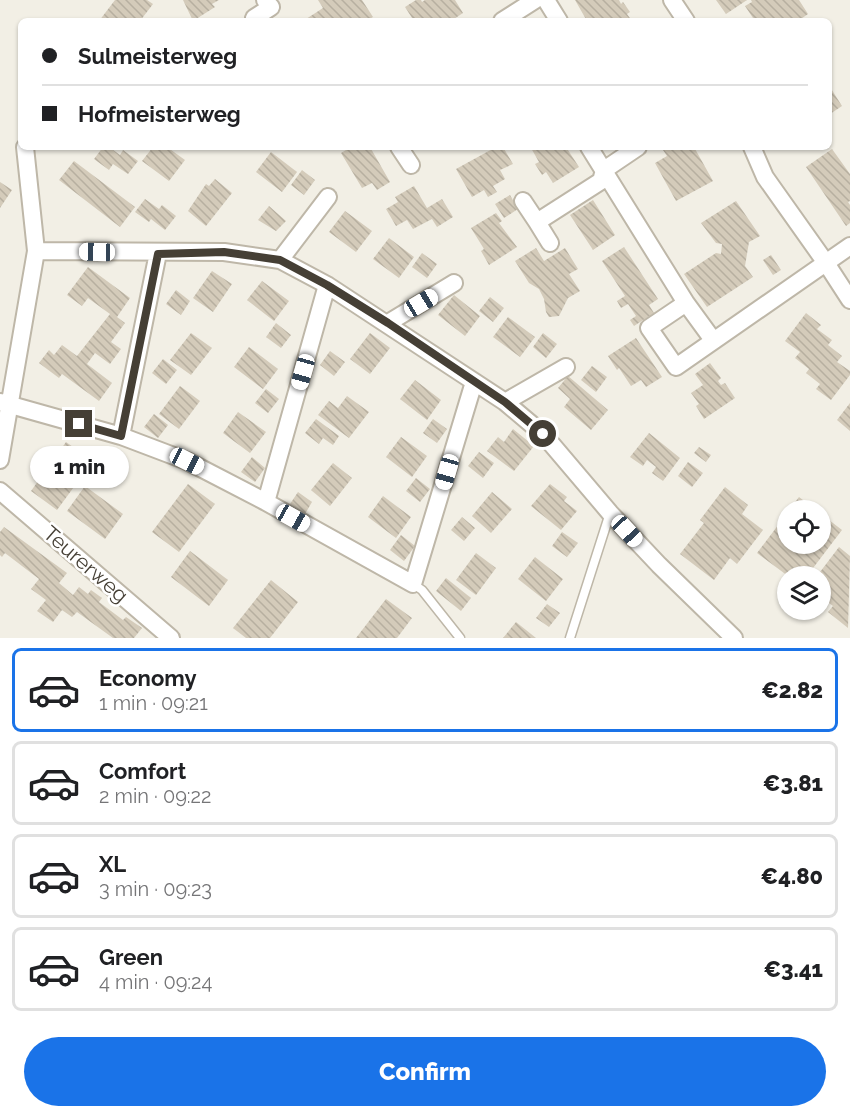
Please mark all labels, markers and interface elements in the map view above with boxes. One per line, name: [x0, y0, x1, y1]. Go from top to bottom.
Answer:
text: Sulmeisterweg: [78, 43, 237, 69]
text: Hofmeisterweg: [78, 101, 241, 127]
car: [79, 243, 115, 261]
car: [401, 286, 441, 320]
car: [289, 352, 317, 392]
route end: [65, 410, 92, 437]
route start: [529, 420, 556, 447]
callout: 1 min: [29, 445, 128, 487]
car: [167, 445, 207, 477]
car: [433, 452, 461, 492]
text: 1 min: [54, 455, 105, 479]
map controls: [777, 500, 831, 620]
button: locate: [777, 500, 831, 554]
car: [273, 501, 313, 535]
car: [608, 512, 646, 550]
street label: Teurerweg: [39, 520, 133, 608]
button: layers: [777, 566, 831, 620]
icon: car: [27, 663, 81, 717]
text: Economy: [99, 665, 197, 691]
text: €2.82: [761, 677, 823, 703]
text: 1 min · 09:21: [99, 691, 208, 715]
icon: car: [27, 756, 81, 810]
text: Comfort: [99, 758, 186, 784]
text: €3.81: [763, 770, 823, 796]
text: 2 min · 09:22: [99, 784, 211, 808]
icon: car: [27, 849, 81, 903]
text: XL: [99, 851, 126, 877]
text: €4.80: [761, 863, 823, 889]
text: 3 min · 09:23: [99, 877, 212, 901]
icon: car: [27, 942, 81, 996]
text: Green: [99, 944, 163, 970]
text: €3.41: [764, 956, 823, 982]
text: 4 min · 09:24: [99, 970, 212, 994]
button: Confirm: [24, 1037, 826, 1106]

